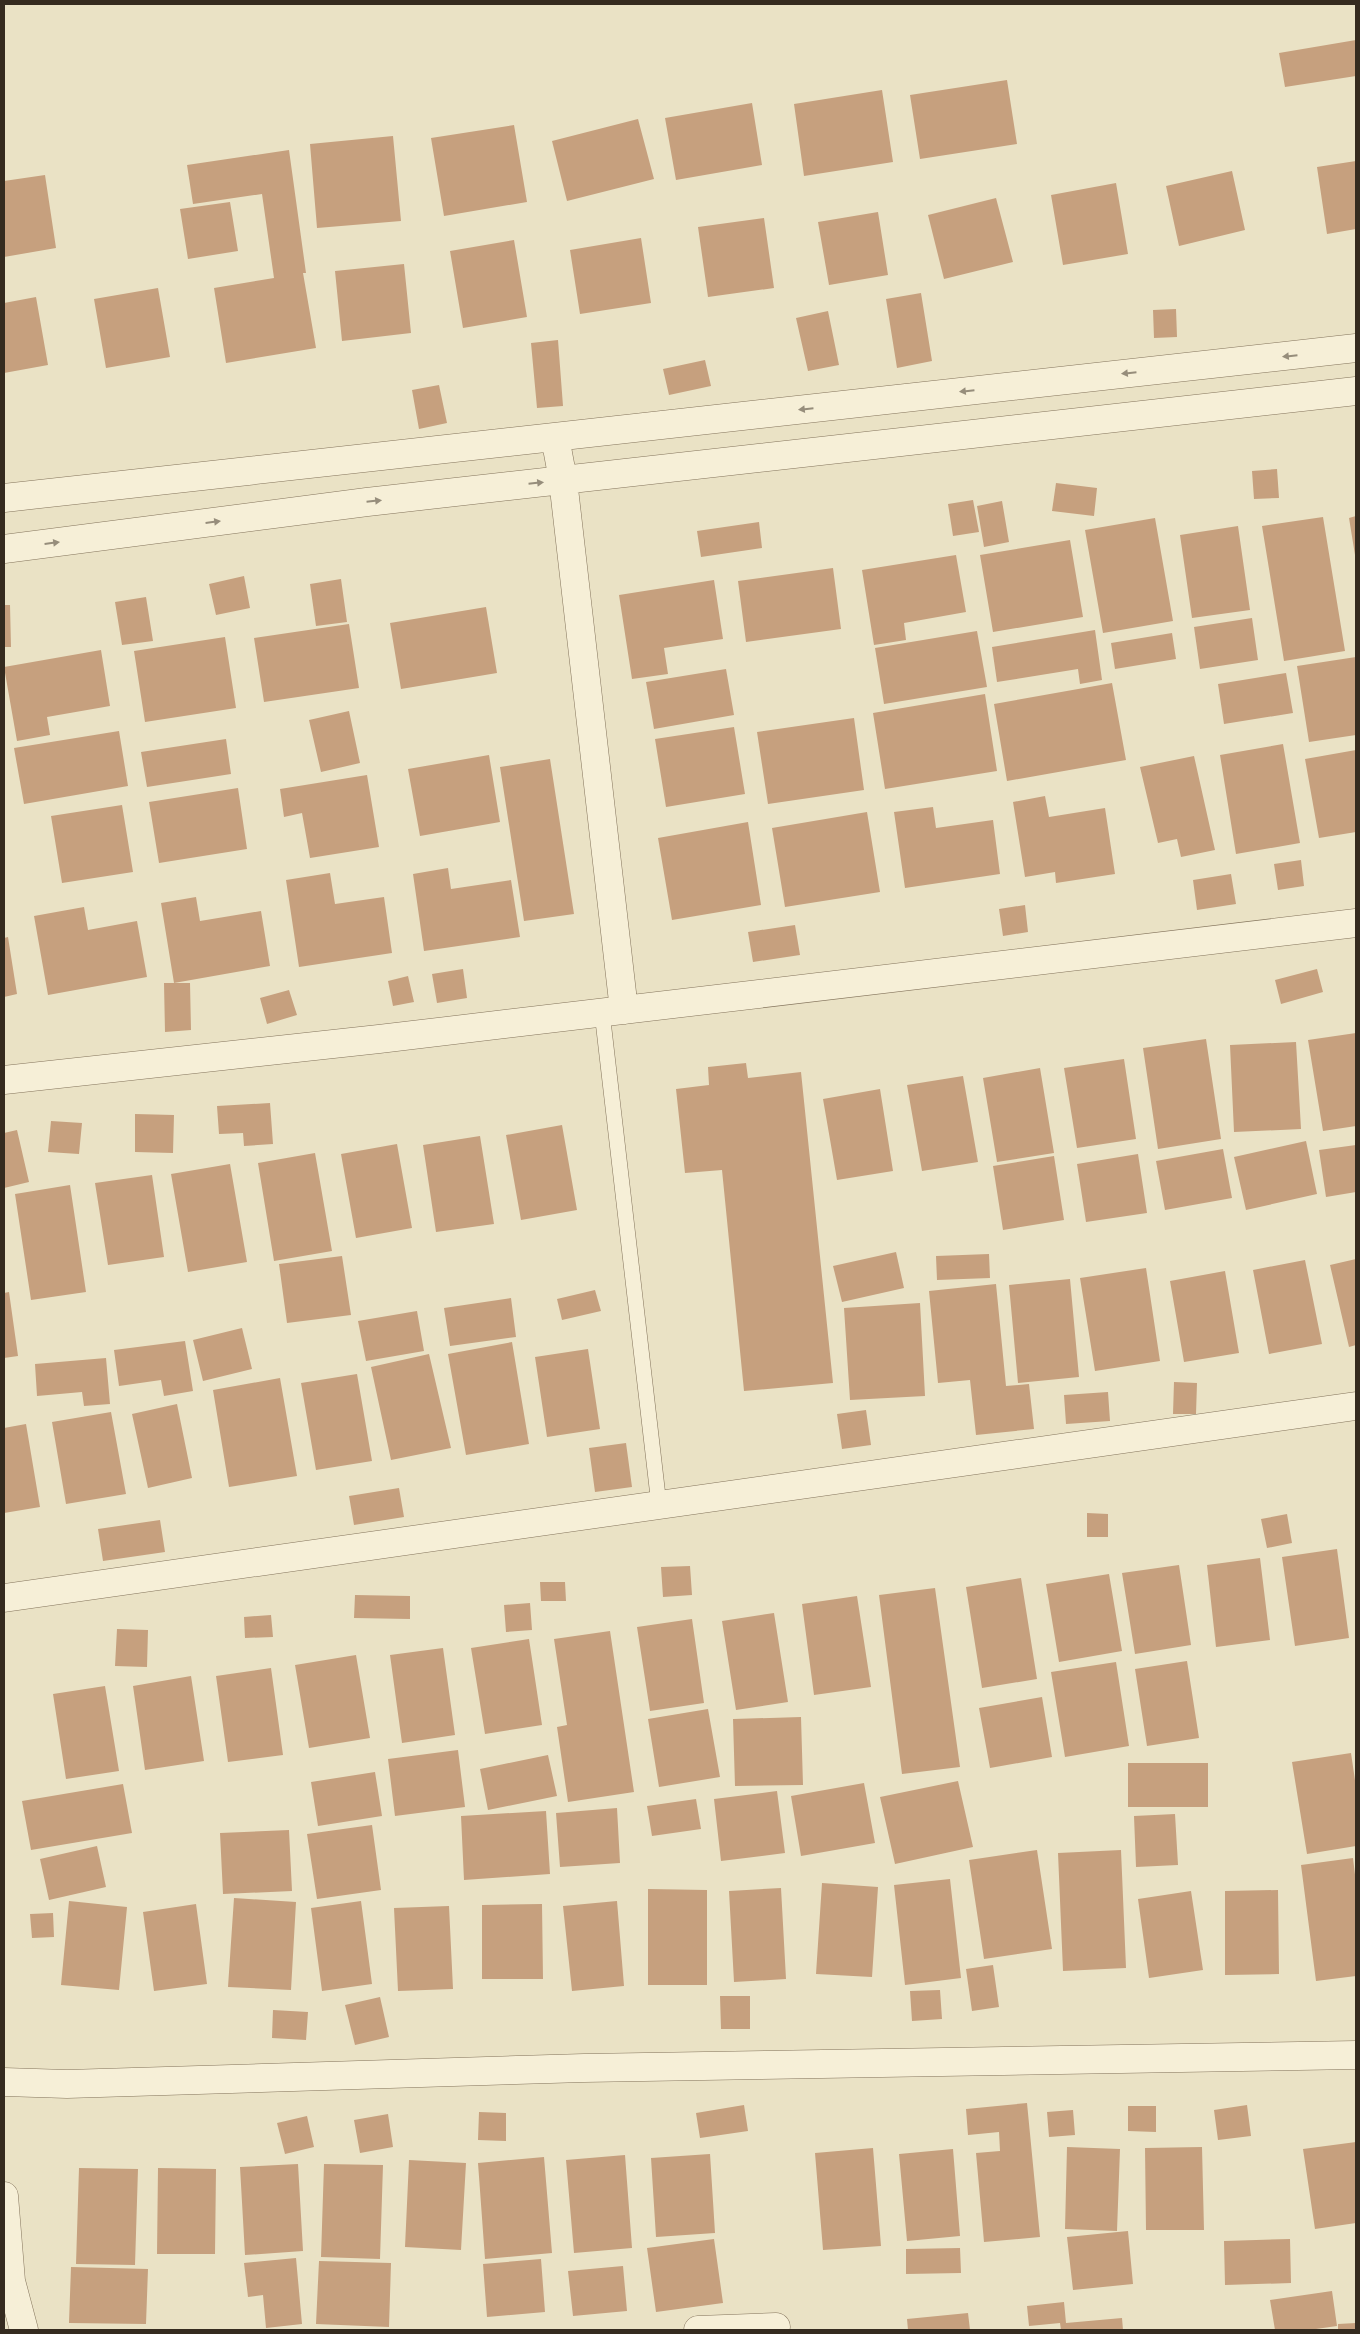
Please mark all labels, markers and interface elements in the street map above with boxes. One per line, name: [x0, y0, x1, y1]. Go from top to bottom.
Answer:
one-way arrow: [1282, 352, 1298, 360]
one-way arrow: [1121, 369, 1137, 377]
one-way arrow: [959, 387, 975, 395]
one-way arrow: [798, 405, 814, 413]
one-way arrow: [528, 479, 544, 487]
one-way arrow: [367, 497, 383, 505]
one-way arrow: [206, 518, 222, 526]
one-way arrow: [44, 539, 60, 547]

